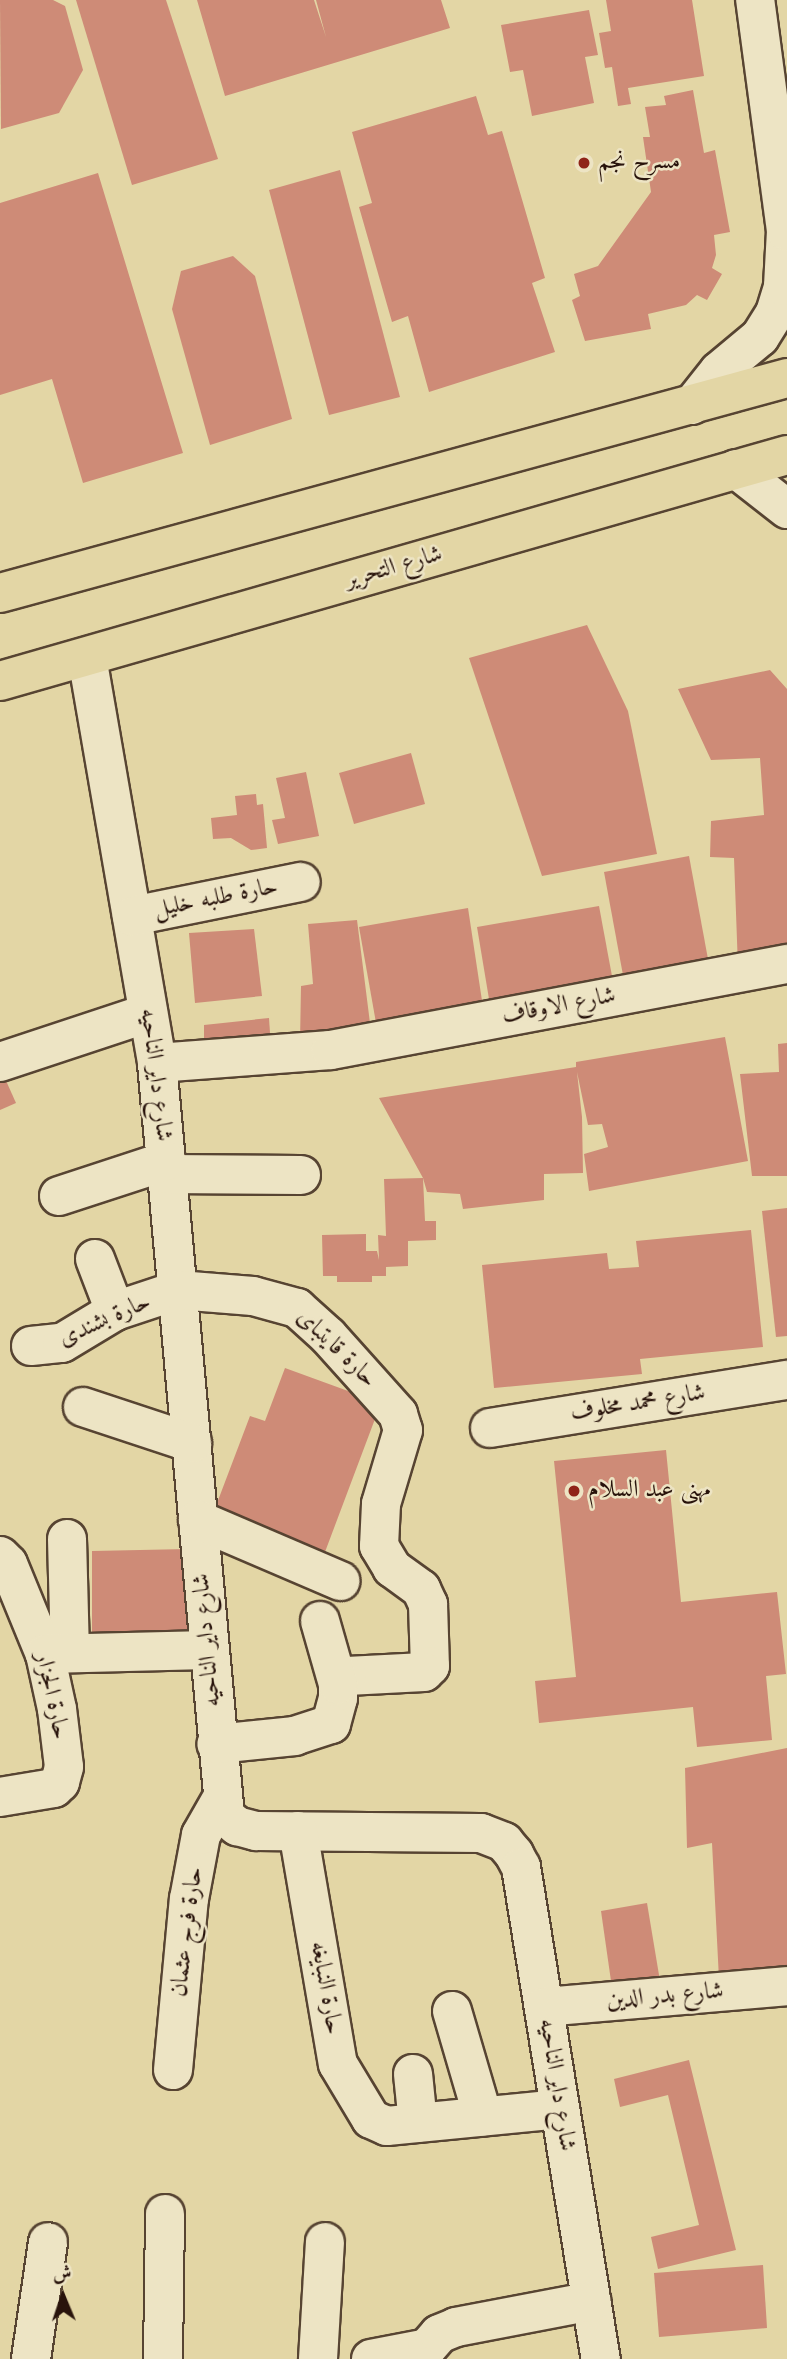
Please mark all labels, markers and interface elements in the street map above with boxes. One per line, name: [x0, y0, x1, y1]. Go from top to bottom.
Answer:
place label: مسرح نجم: [598, 149, 680, 177]
marker: مسرح نجم: [576, 155, 592, 171]
street label: شارع التحرير: [342, 540, 446, 596]
street label: حارة طلبه خليل: [152, 873, 280, 925]
street label: شارع الاوقاف: [500, 982, 618, 1032]
street label: شارع داير الناحيه: [133, 1007, 177, 1143]
street label: حارة بشندى: [54, 1288, 156, 1354]
street label: حارة قايتباى: [290, 1304, 382, 1394]
street label: شارع محمد مخلوف: [569, 1379, 707, 1429]
place label: مهنى عبد السلام: [588, 1477, 711, 1505]
marker: مهنى عبد السلام: [566, 1483, 582, 1499]
street label: شارع داير الناحيه: [188, 1572, 228, 1708]
street label: حارة الجزار: [28, 1650, 74, 1742]
street label: حارة فرج عثمان: [166, 1865, 210, 1999]
street label: حارة النبايغه: [303, 1939, 347, 2037]
street label: شارع بدر الدين: [605, 1978, 725, 2016]
street label: شارع داير الناحيه: [531, 2017, 581, 2153]
north arrow: [28, 2261, 98, 2331]
text: ش: [52, 2265, 72, 2284]

